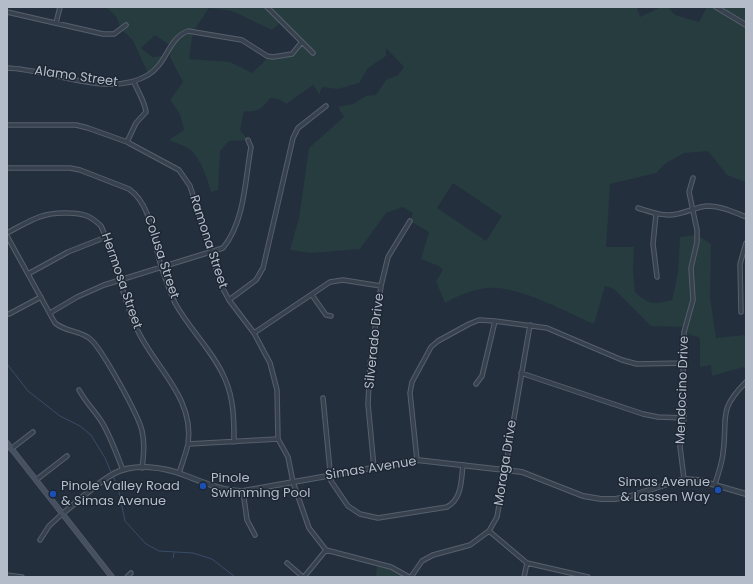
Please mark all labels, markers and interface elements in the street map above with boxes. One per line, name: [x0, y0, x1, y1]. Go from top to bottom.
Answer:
street label: Alamo Street: [33, 63, 119, 91]
street label: Ramona Street: [186, 193, 230, 291]
street label: Colusa Street: [140, 213, 182, 301]
street label: Hermosa Street: [97, 231, 145, 331]
street label: Silverado Drive: [362, 292, 388, 390]
street label: Mendocino Drive: [673, 336, 693, 444]
street label: Moraga Drive: [492, 419, 520, 507]
street label: Simas Avenue: [324, 454, 418, 484]
place label: Pinole Swimming Pool: [211, 471, 310, 502]
place label: Simas Avenue & Lassen Way: [618, 475, 710, 506]
place label: Pinole Valley Road & Simas Avenue: [61, 479, 180, 510]
marker: Pinole Swimming Pool: [198, 481, 208, 491]
marker: Simas Avenue & Lassen Way: [713, 485, 723, 495]
marker: Pinole Valley Road & Simas Avenue: [48, 489, 58, 499]

